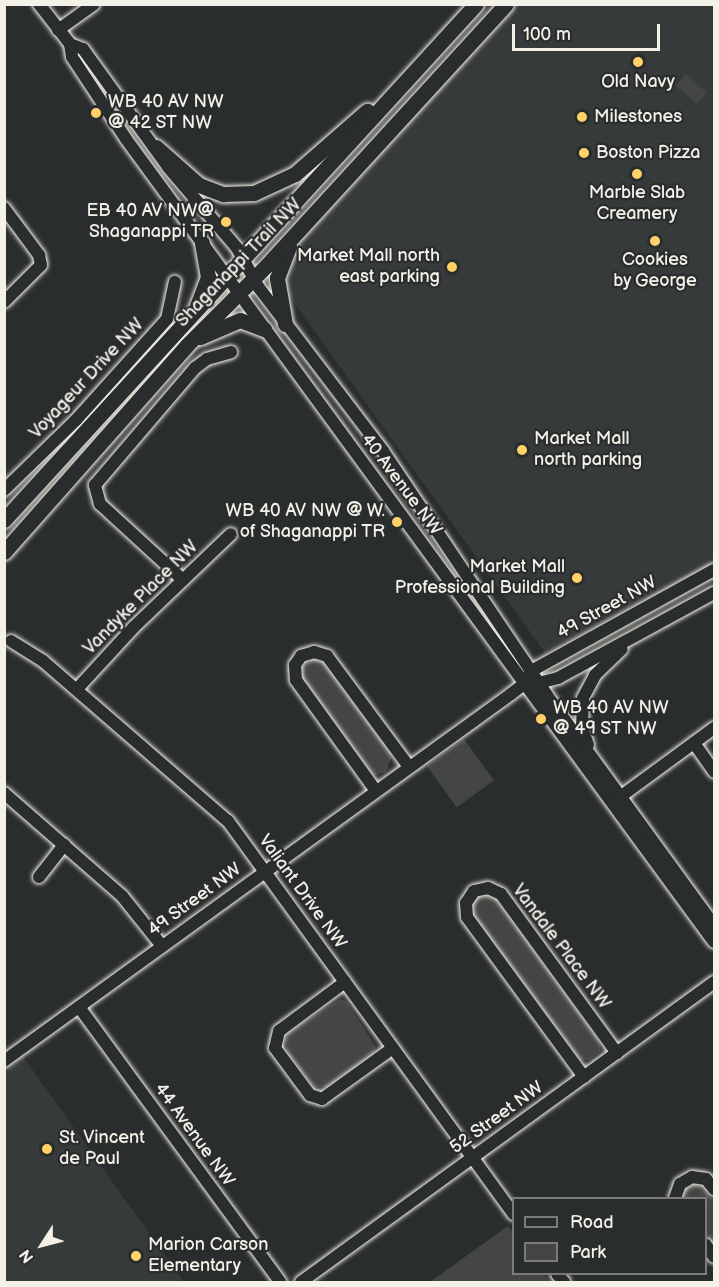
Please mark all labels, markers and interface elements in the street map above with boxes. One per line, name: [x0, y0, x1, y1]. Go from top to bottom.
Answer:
scale bar: [515, 12, 664, 50]
text: 100 m: [523, 24, 571, 45]
marker: Old Navy: [631, 55, 645, 69]
place label: Old Navy: [601, 71, 675, 93]
place label: WB 40 AV NW @ 42 ST NW: [108, 92, 224, 134]
marker: WB 40 AV NW @ 42 ST NW: [89, 106, 103, 120]
place label: Milestones: [594, 106, 682, 128]
marker: Milestones: [575, 110, 589, 124]
place label: Boston Pizza: [596, 142, 700, 164]
marker: Boston Pizza: [577, 146, 591, 160]
marker: Marble Slab Creamery: [630, 167, 644, 181]
place label: Marble Slab Creamery: [589, 183, 685, 226]
street label: Shaganappi Trail NW: [172, 194, 306, 332]
place label: EB 40 AV NW@ Shaganappi TR: [86, 201, 214, 244]
marker: EB 40 AV NW@ Shaganappi TR: [219, 215, 233, 229]
marker: Cookies by George: [648, 234, 662, 248]
place label: Market Mall north east parking: [297, 246, 440, 288]
place label: Cookies by George: [613, 250, 697, 292]
marker: Market Mall north east parking: [445, 260, 459, 274]
street label: Voyageur Drive NW: [25, 314, 149, 444]
place label: Market Mall north parking: [534, 429, 642, 472]
street label: 40 Avenue NW: [356, 430, 446, 540]
marker: Market Mall north parking: [515, 443, 529, 457]
place label: WB 40 AV NW @ W. of Shaganappi TR: [225, 501, 385, 544]
marker: WB 40 AV NW @ W. of Shaganappi TR: [390, 515, 404, 529]
street label: Vandyke Place NW: [79, 536, 203, 660]
place label: Market Mall Professional Building: [395, 557, 565, 600]
marker: Market Mall Professional Building: [570, 571, 584, 585]
street label: 49 Street NW: [553, 572, 661, 644]
place label: WB 40 AV NW @ 49 ST NW: [553, 698, 669, 740]
marker: WB 40 AV NW @ 49 ST NW: [534, 712, 548, 726]
street label: Valiant Drive NW: [253, 831, 351, 953]
street label: 49 Street NW: [144, 859, 246, 941]
street label: Vandale Place NW: [507, 880, 615, 1014]
street label: 52 Street NW: [446, 1077, 548, 1159]
street label: 44 Avenue NW: [149, 1079, 239, 1191]
place label: St. Vincent de Paul: [59, 1128, 145, 1170]
marker: St. Vincent de Paul: [40, 1142, 54, 1156]
legend: [512, 1197, 707, 1275]
text: Road: [570, 1212, 614, 1233]
north arrow: [12, 1215, 72, 1275]
place label: Marion Carson Elementary: [148, 1235, 268, 1278]
text: Park: [570, 1242, 606, 1263]
text: N: [16, 1245, 38, 1266]
marker: Marion Carson Elementary: [129, 1249, 143, 1263]

